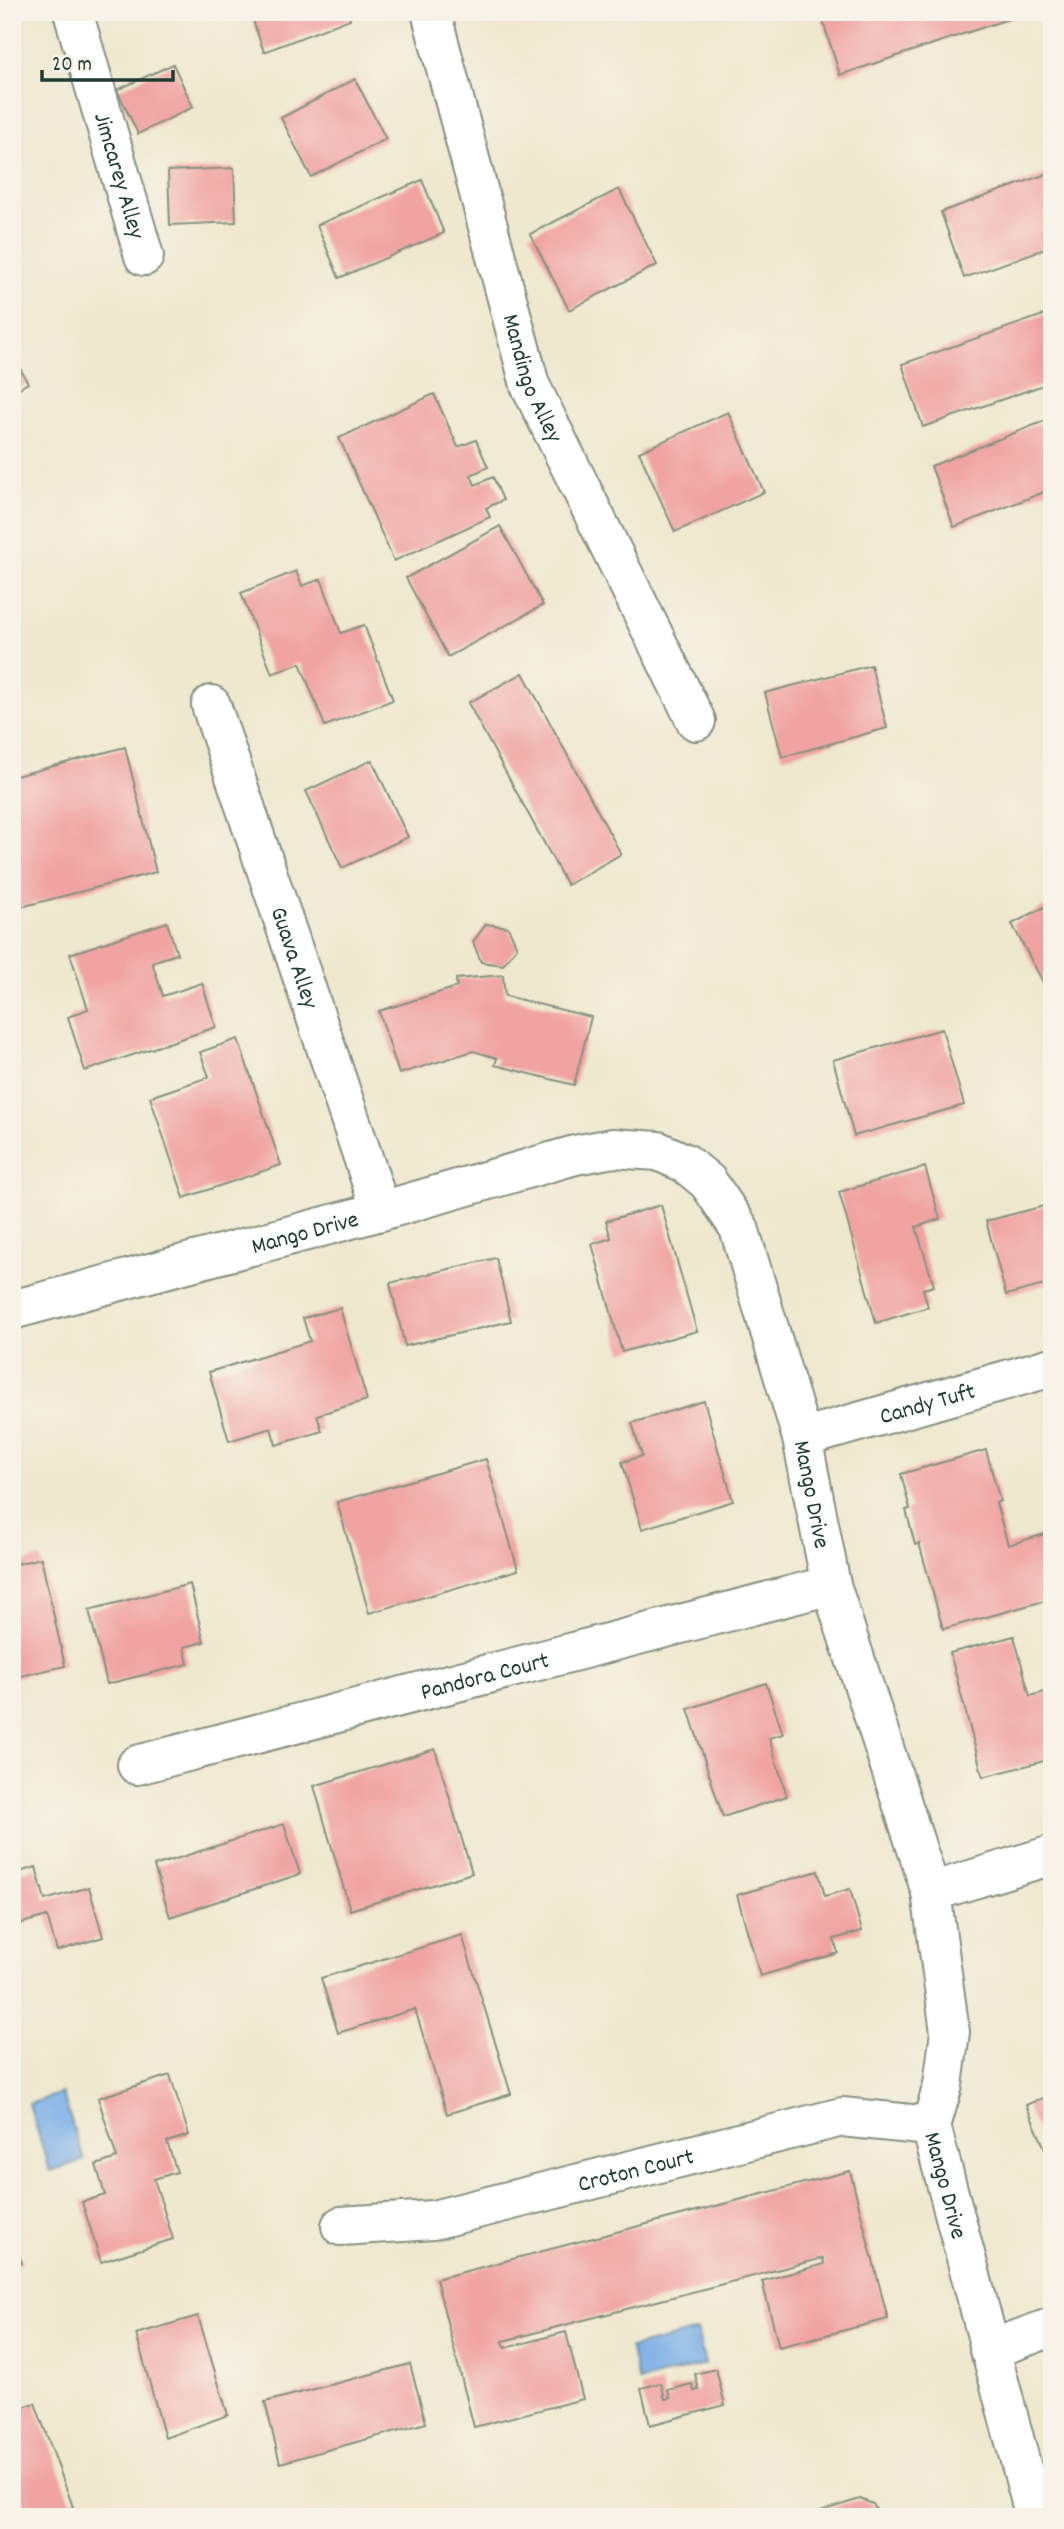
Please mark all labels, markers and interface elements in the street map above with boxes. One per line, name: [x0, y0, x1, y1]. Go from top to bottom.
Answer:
scale bar: [42, 38, 173, 82]
text: 20 m: [52, 51, 92, 81]
street label: Jimcarey Alley: [83, 109, 152, 245]
street label: Mandingo Alley: [492, 311, 570, 450]
street label: Guava Alley: [260, 903, 326, 1015]
street label: Mango Drive: [248, 1204, 363, 1265]
street label: Candy Tuft: [876, 1376, 980, 1435]
street label: Mango Drive: [783, 1438, 837, 1552]
street label: Pandora Court: [417, 1645, 553, 1711]
street label: Mango Drive: [913, 2128, 974, 2243]
street label: Croton Court: [575, 2141, 698, 2203]

